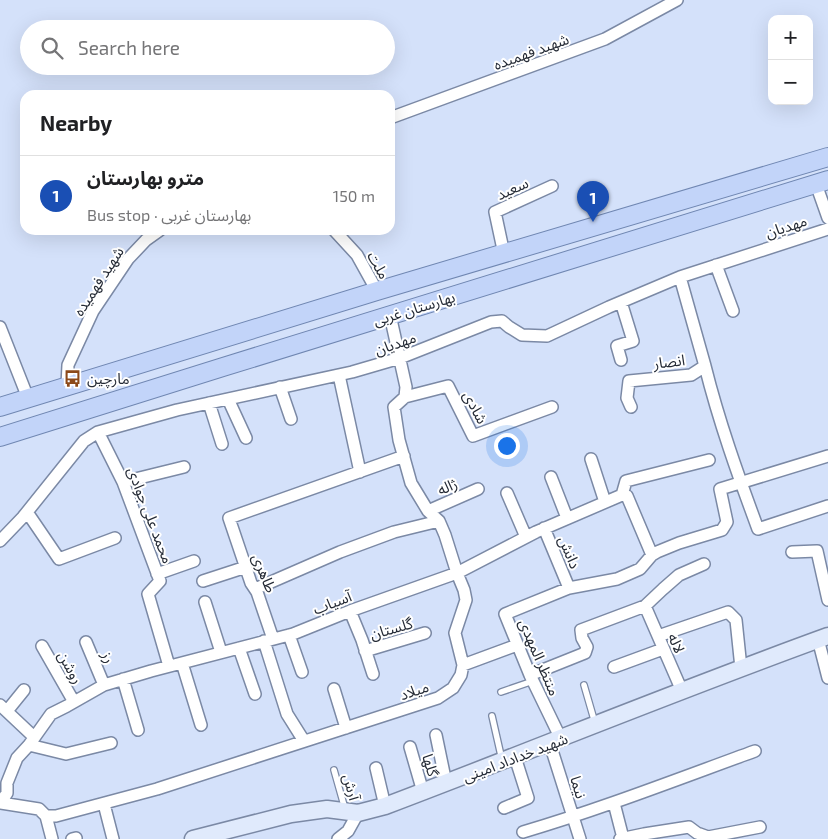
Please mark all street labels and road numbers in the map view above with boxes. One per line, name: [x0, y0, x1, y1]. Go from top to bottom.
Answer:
street label: شهید فهمیده: [491, 29, 572, 74]
street label: سعید: [493, 173, 531, 203]
street label: مهدیان: [763, 211, 809, 242]
street label: شهید فهمیده: [69, 243, 128, 320]
street label: ملت: [364, 248, 394, 282]
street label: بهارستان غربی: [371, 287, 457, 330]
street label: مهدیان: [372, 328, 418, 359]
street label: انصار: [651, 350, 686, 373]
street label: شادی: [459, 387, 492, 427]
street label: محمد علی جوادی: [123, 464, 178, 566]
street label: ژاله: [434, 474, 460, 499]
street label: دانش: [554, 533, 585, 571]
street label: طاهری: [248, 551, 281, 596]
street label: آسیاب: [310, 586, 355, 618]
street label: گلستان: [368, 613, 416, 644]
street label: منتظر المهدی: [515, 616, 564, 699]
street label: لاله: [665, 630, 689, 656]
street label: روشن: [54, 647, 87, 687]
street label: رز: [97, 647, 119, 666]
street label: میلاد: [397, 677, 431, 703]
street label: شهید خداداد امینی: [460, 729, 571, 786]
street label: گلها: [418, 752, 443, 779]
street label: آرش: [339, 772, 364, 803]
street label: نیما: [567, 774, 591, 800]

